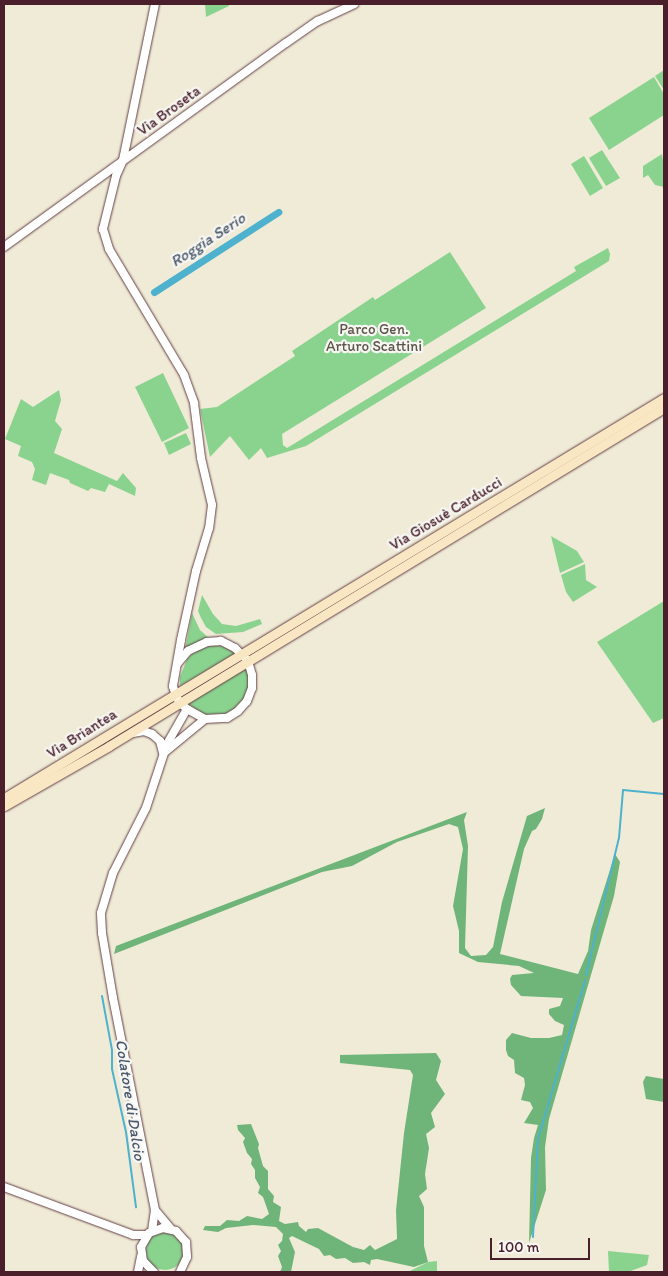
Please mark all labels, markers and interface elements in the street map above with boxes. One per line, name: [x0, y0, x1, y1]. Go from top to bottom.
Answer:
street label: Via Broseta: [134, 82, 204, 140]
water label: Roggia Serio: [167, 209, 249, 271]
park label: Parco Gen. Arturo Scattini: [326, 320, 422, 355]
street label: Via Giosuè Carducci: [386, 473, 506, 555]
street label: Via Briantea: [44, 705, 120, 763]
water label: Colatore di Dalcio: [111, 1038, 149, 1162]
scale bar: [493, 1228, 593, 1260]
text: 100 m: [498, 1238, 539, 1256]

